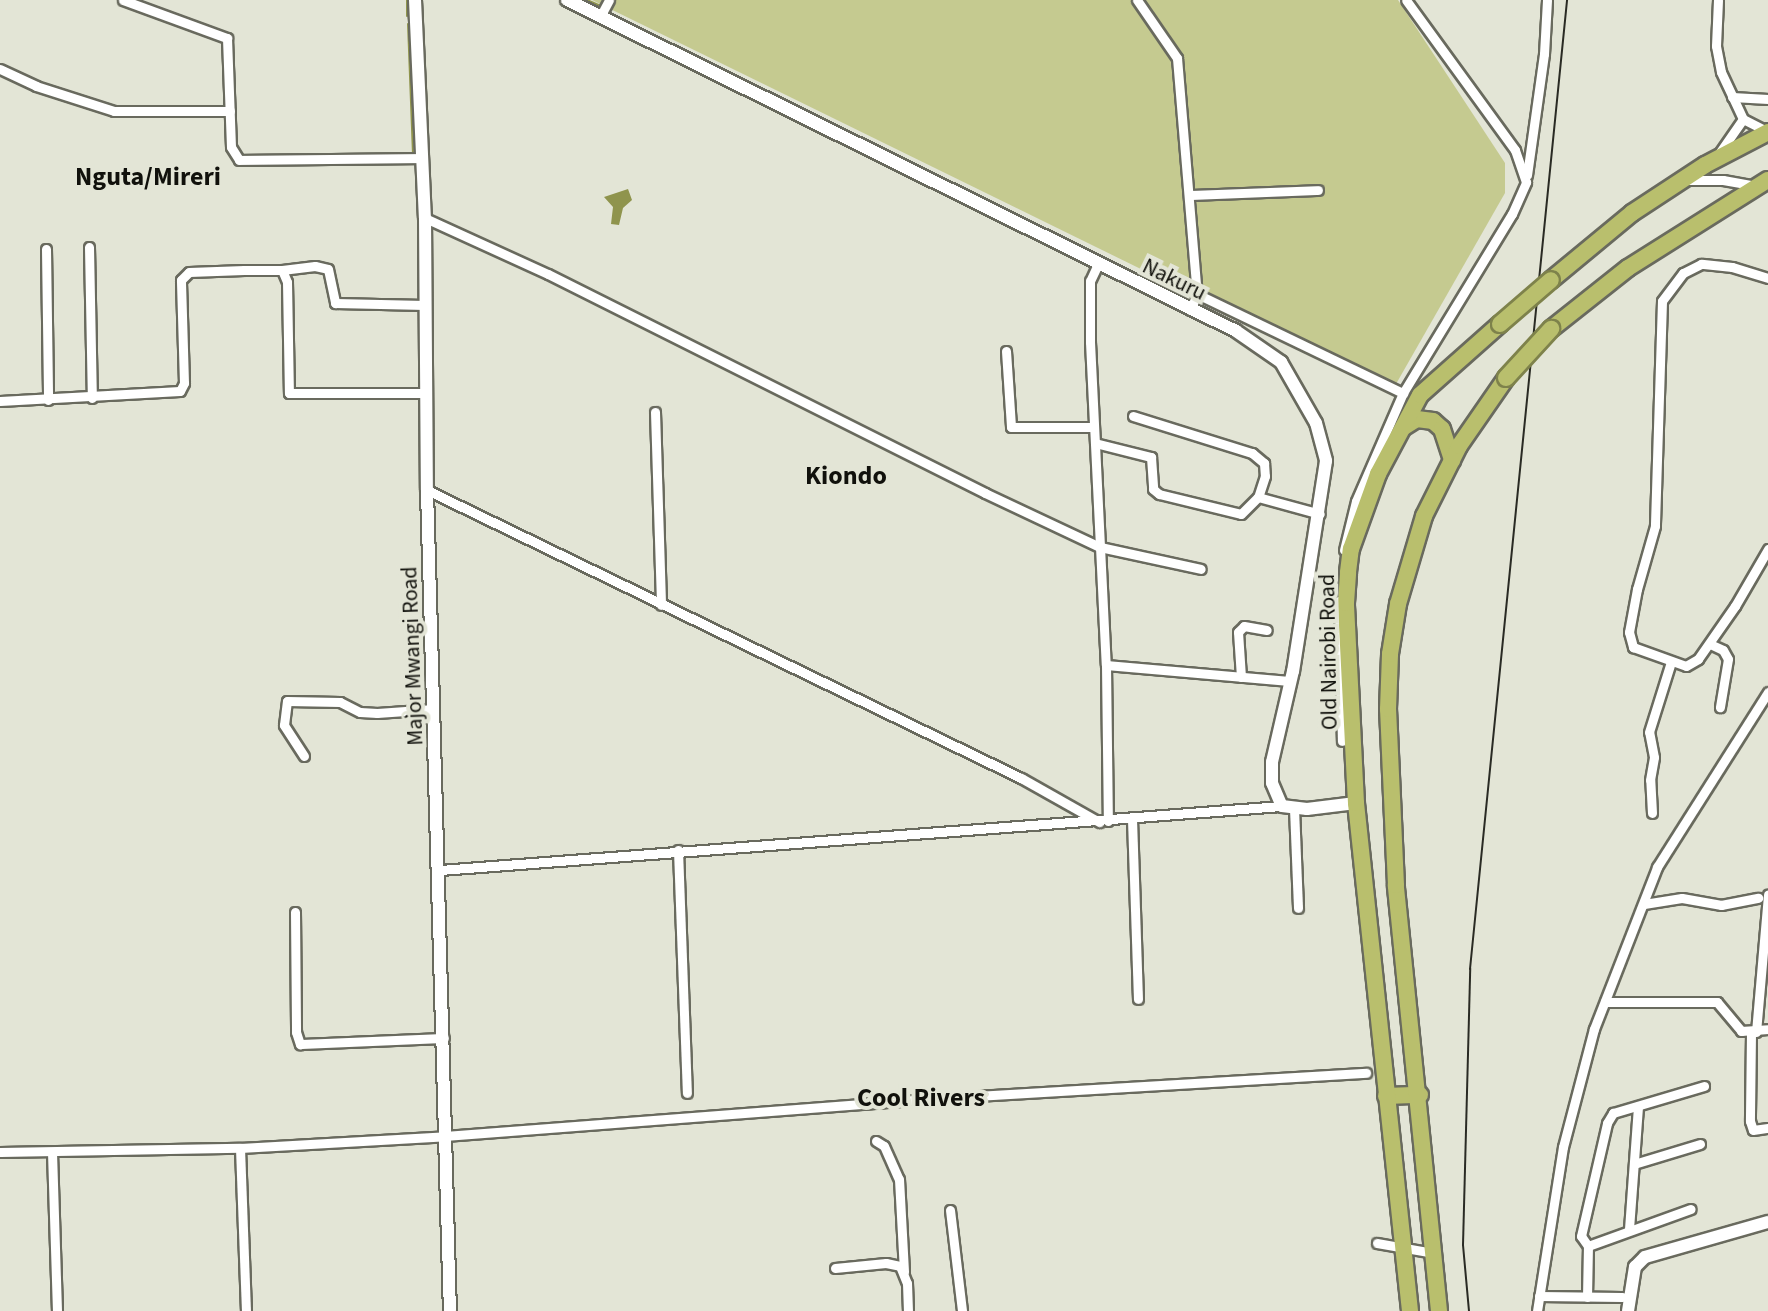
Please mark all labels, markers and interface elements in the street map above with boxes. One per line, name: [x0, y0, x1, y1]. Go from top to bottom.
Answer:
district label: Nguta/Mireri: [75, 161, 221, 193]
street label: Nakuru: [1138, 253, 1210, 307]
district label: Kiondo: [805, 460, 887, 492]
street label: Major Mwangi Road: [397, 566, 429, 746]
street label: Old Nairobi Road: [1314, 574, 1344, 730]
district label: Cool Rivers: [857, 1082, 985, 1114]

